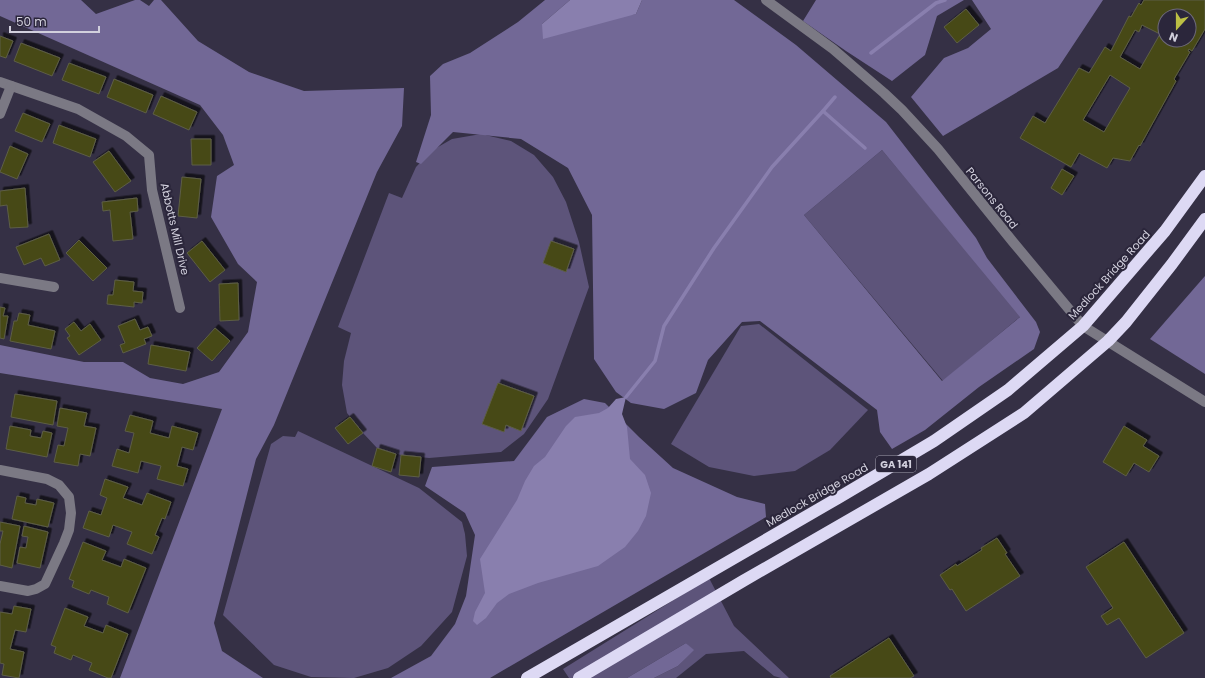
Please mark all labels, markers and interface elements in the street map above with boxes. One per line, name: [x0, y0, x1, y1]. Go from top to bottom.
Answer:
scale bar: [10, 8, 99, 34]
north arrow: [1157, 8, 1197, 48]
text: 50 m: [16, 13, 47, 30]
text: N: [1167, 28, 1180, 46]
street label: Parsons Road: [962, 164, 1022, 232]
street label: Abbotts Mill Drive: [157, 181, 193, 277]
street label: Medlock Bridge Road: [1064, 227, 1154, 323]
road number: GA 141: [876, 456, 916, 472]
street label: Medlock Bridge Road: [763, 459, 871, 531]

